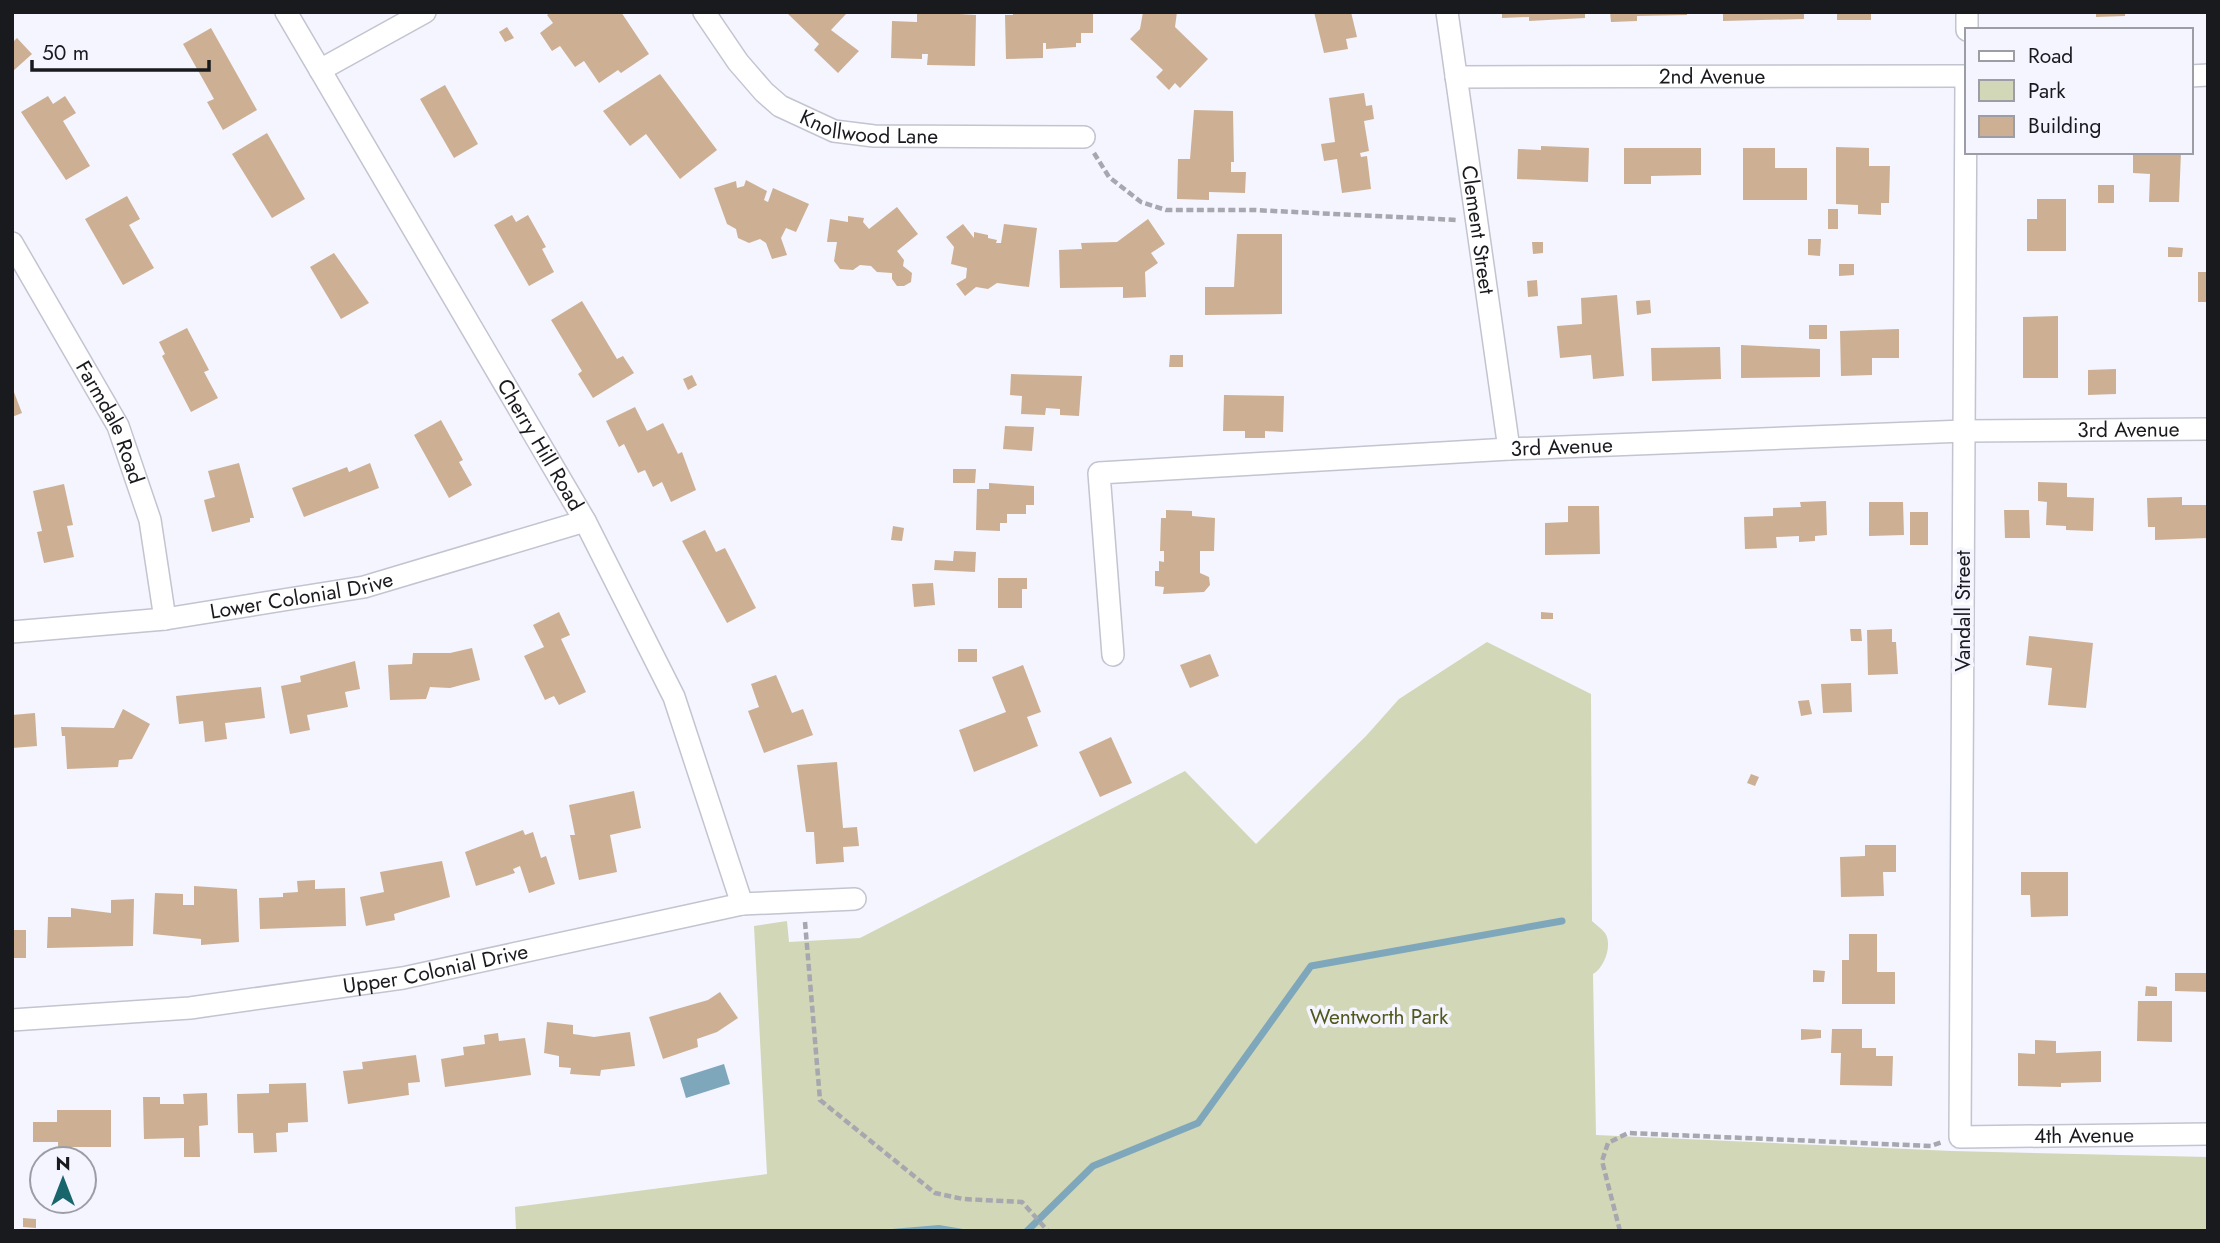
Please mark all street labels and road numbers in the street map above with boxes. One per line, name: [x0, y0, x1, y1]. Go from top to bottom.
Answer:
street label: 2nd Avenue: [1659, 61, 1766, 92]
street label: Knollwood Lane: [795, 102, 938, 151]
street label: Clement Street: [1454, 163, 1502, 296]
street label: Farmdale Road: [68, 355, 152, 488]
street label: Cherry Hill Road: [490, 373, 591, 517]
street label: 3rd Avenue: [2077, 414, 2180, 445]
street label: 3rd Avenue: [1510, 430, 1614, 464]
street label: Vandall Street: [1948, 550, 1978, 672]
street label: Lower Colonial Drive: [208, 564, 397, 627]
street label: Upper Colonial Drive: [341, 936, 531, 1001]
street label: 4th Avenue: [2034, 1120, 2134, 1151]

